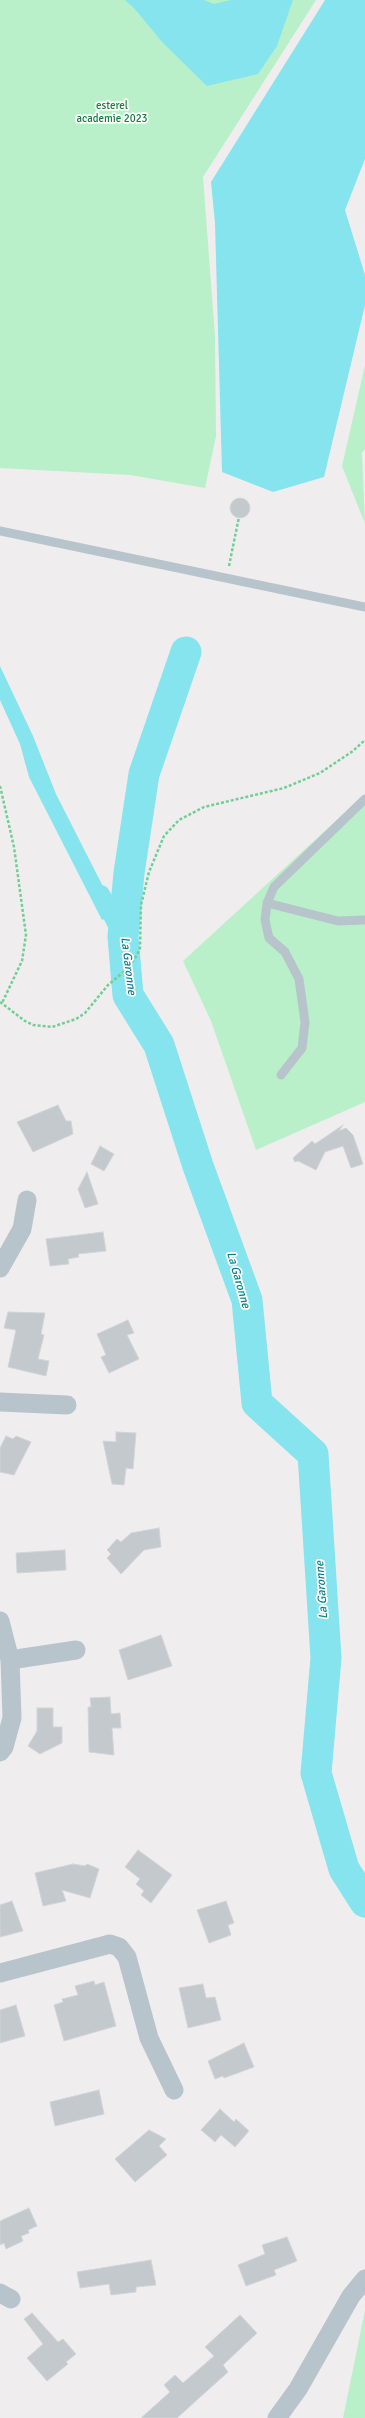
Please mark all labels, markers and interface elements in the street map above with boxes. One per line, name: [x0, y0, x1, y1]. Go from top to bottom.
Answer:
park label: esterel academie 2023: [76, 99, 148, 125]
water label: La Garonne: [117, 936, 139, 996]
water label: La Garonne: [223, 1250, 253, 1310]
water label: La Garonne: [313, 1560, 331, 1620]

